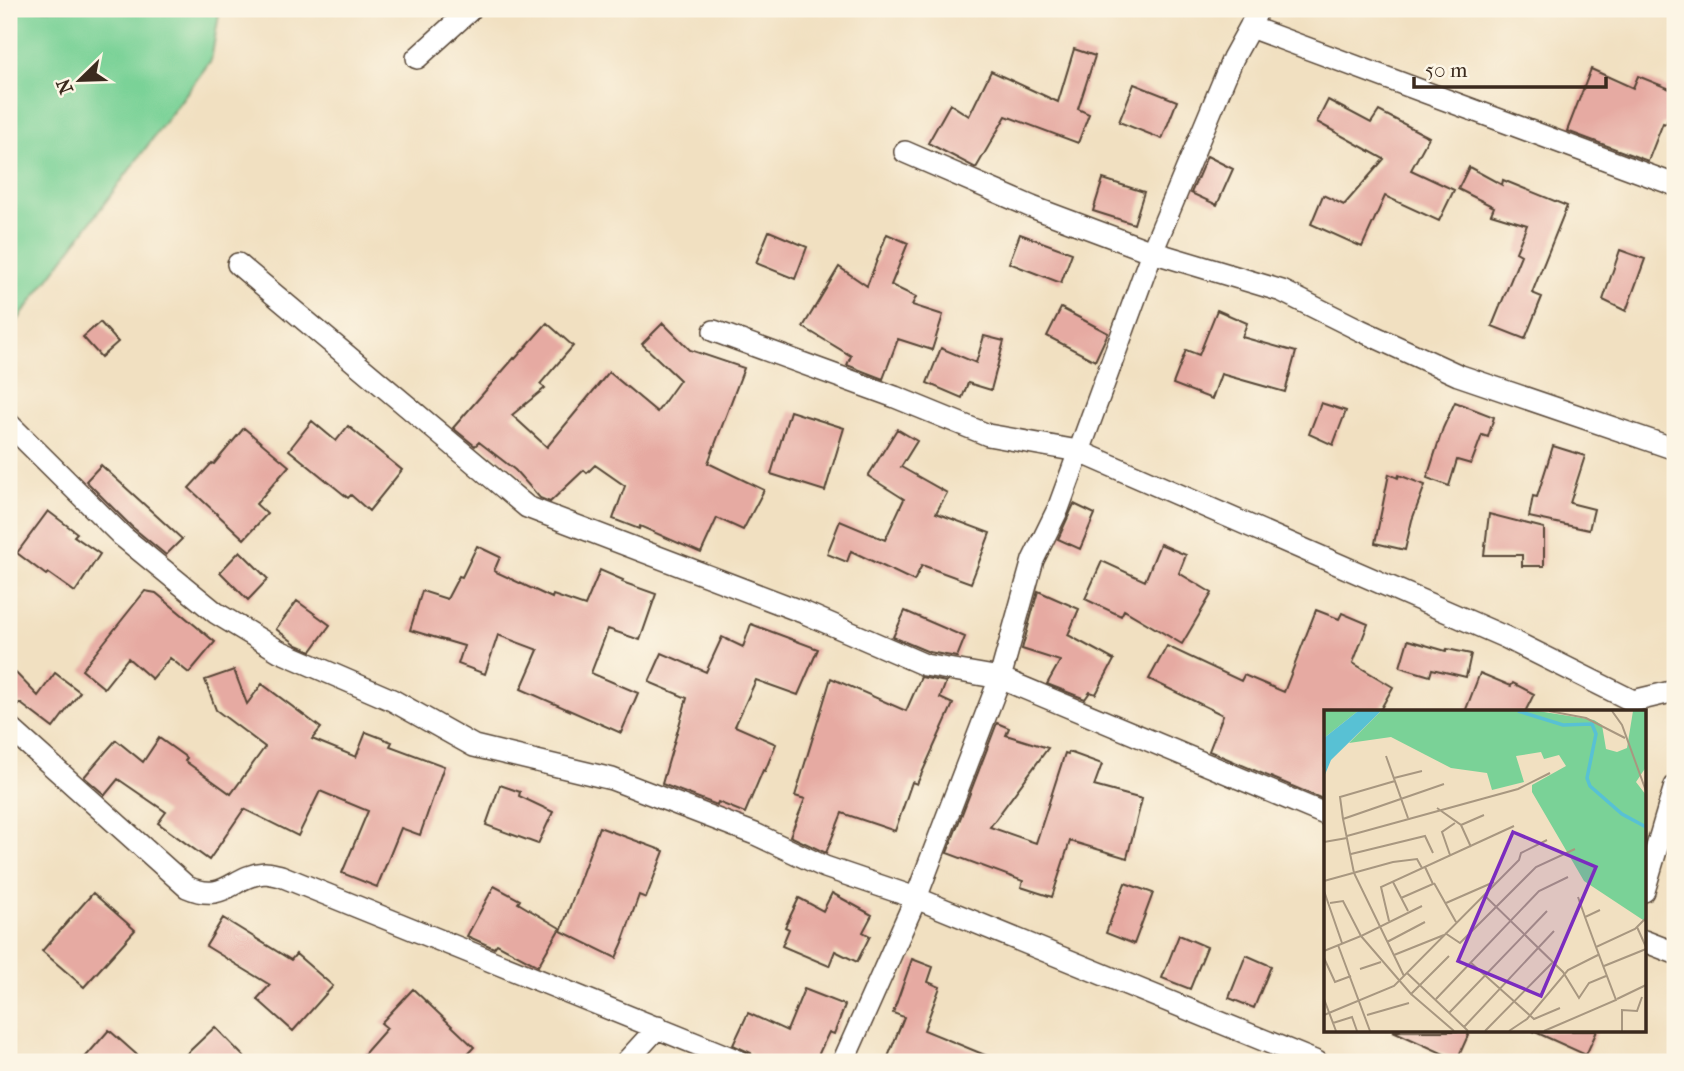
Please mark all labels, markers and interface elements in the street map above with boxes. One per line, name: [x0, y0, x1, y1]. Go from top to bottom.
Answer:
north arrow: [46, 46, 116, 116]
scale bar: [1414, 46, 1607, 90]
text: 50 m: [1425, 58, 1468, 82]
text: N: [52, 75, 78, 97]
inset map: [1324, 710, 1646, 1032]

